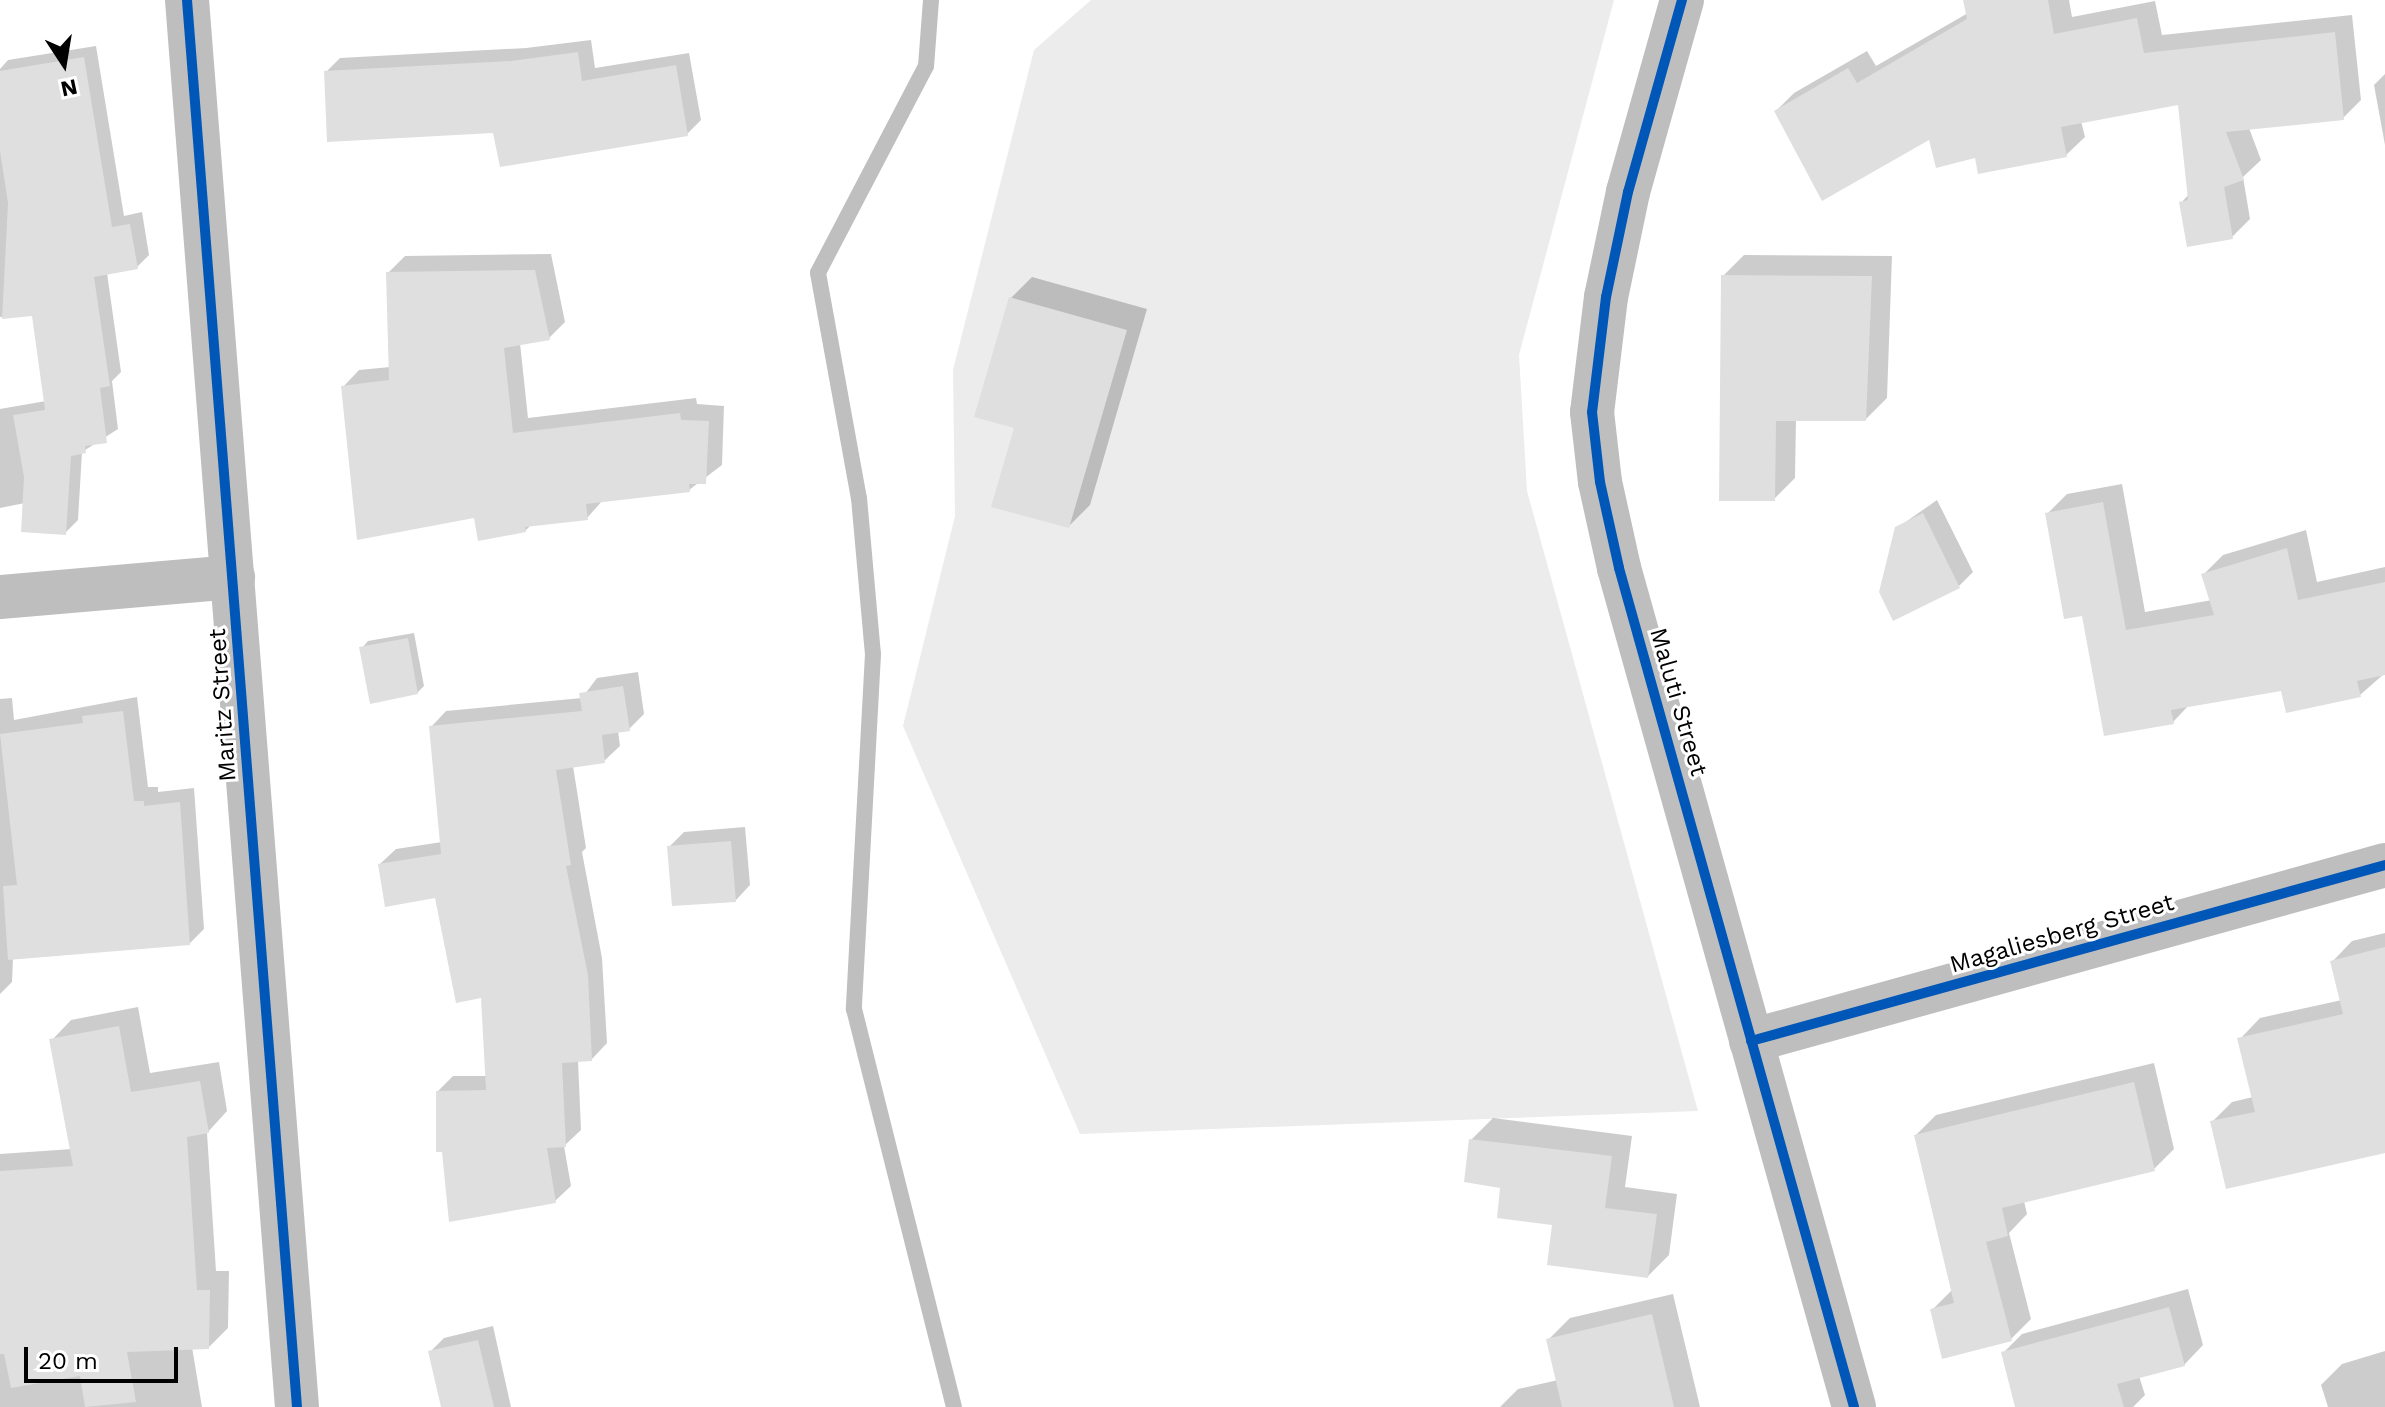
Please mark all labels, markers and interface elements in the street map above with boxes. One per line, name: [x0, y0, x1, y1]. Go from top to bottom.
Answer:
north arrow: [24, 24, 104, 104]
text: N: [59, 74, 80, 102]
street label: Maluti Street: [1643, 625, 1713, 779]
street label: Maritz Street: [203, 627, 243, 783]
street label: Magaliesberg Street: [1947, 888, 2177, 980]
scale bar: [28, 1331, 182, 1381]
text: 20 m: [38, 1347, 98, 1375]

